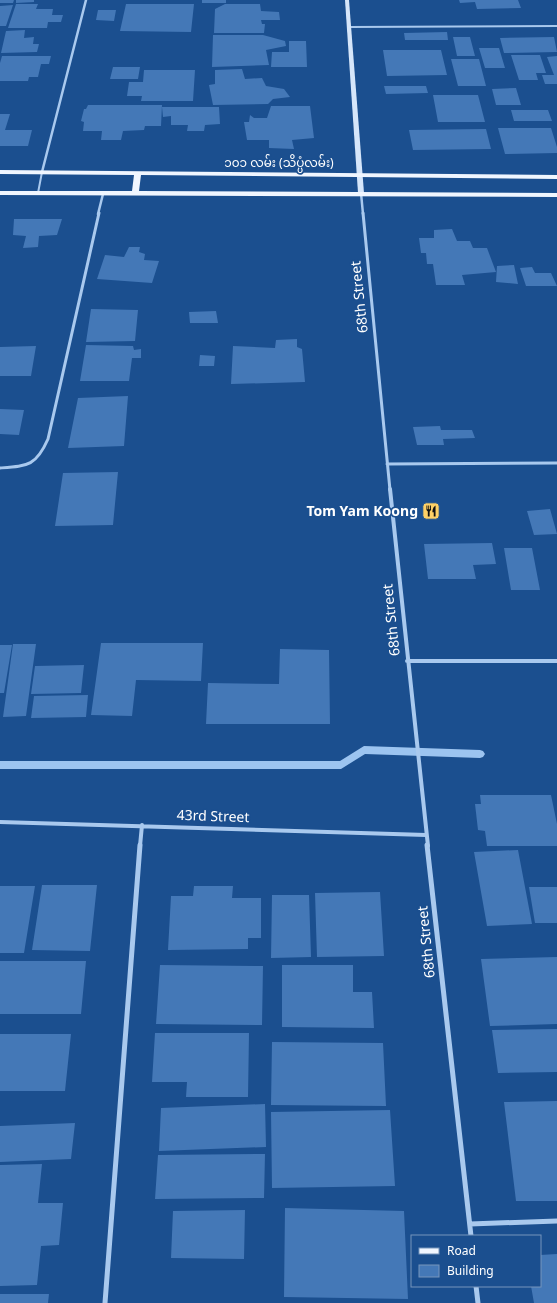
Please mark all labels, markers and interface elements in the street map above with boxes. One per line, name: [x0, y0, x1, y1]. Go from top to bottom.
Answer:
street label: ၁၀၁ လမ်း (သိပ္ပံလမ်း): [224, 154, 334, 173]
street label: 68th Street: [345, 260, 372, 334]
place label: Tom Yam Koong: [306, 501, 418, 520]
restaurant icon: Tom Yam Koong: [421, 501, 441, 521]
street label: 68th Street: [377, 583, 404, 657]
street label: 43rd Street: [176, 805, 250, 826]
street label: 68th Street: [412, 905, 439, 979]
legend: [411, 1235, 541, 1287]
text: Road: [447, 1242, 476, 1259]
text: Building: [447, 1262, 494, 1279]

